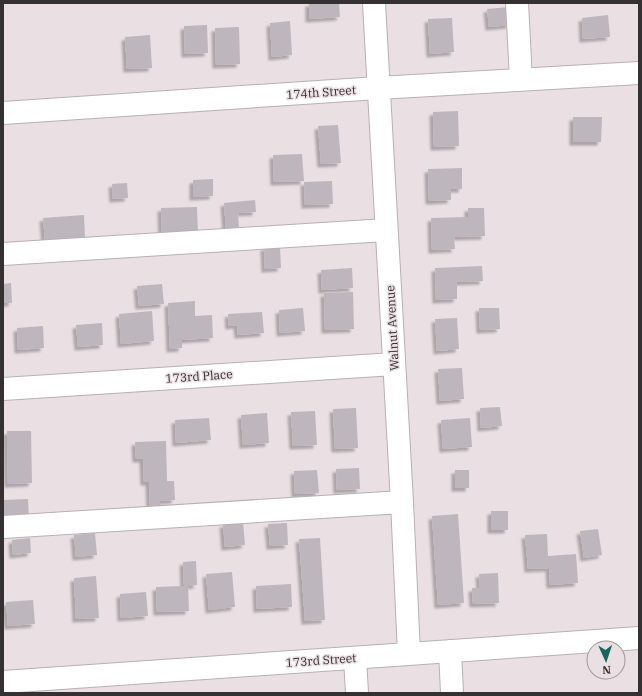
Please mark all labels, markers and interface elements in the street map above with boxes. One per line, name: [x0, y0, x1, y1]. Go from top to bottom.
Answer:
street label: 174th Street: [286, 82, 356, 102]
street label: Walnut Avenue: [382, 285, 402, 371]
street label: 173rd Place: [165, 366, 233, 386]
north arrow: [586, 640, 626, 680]
street label: 173rd Street: [285, 650, 357, 670]
text: N: [602, 663, 611, 677]

